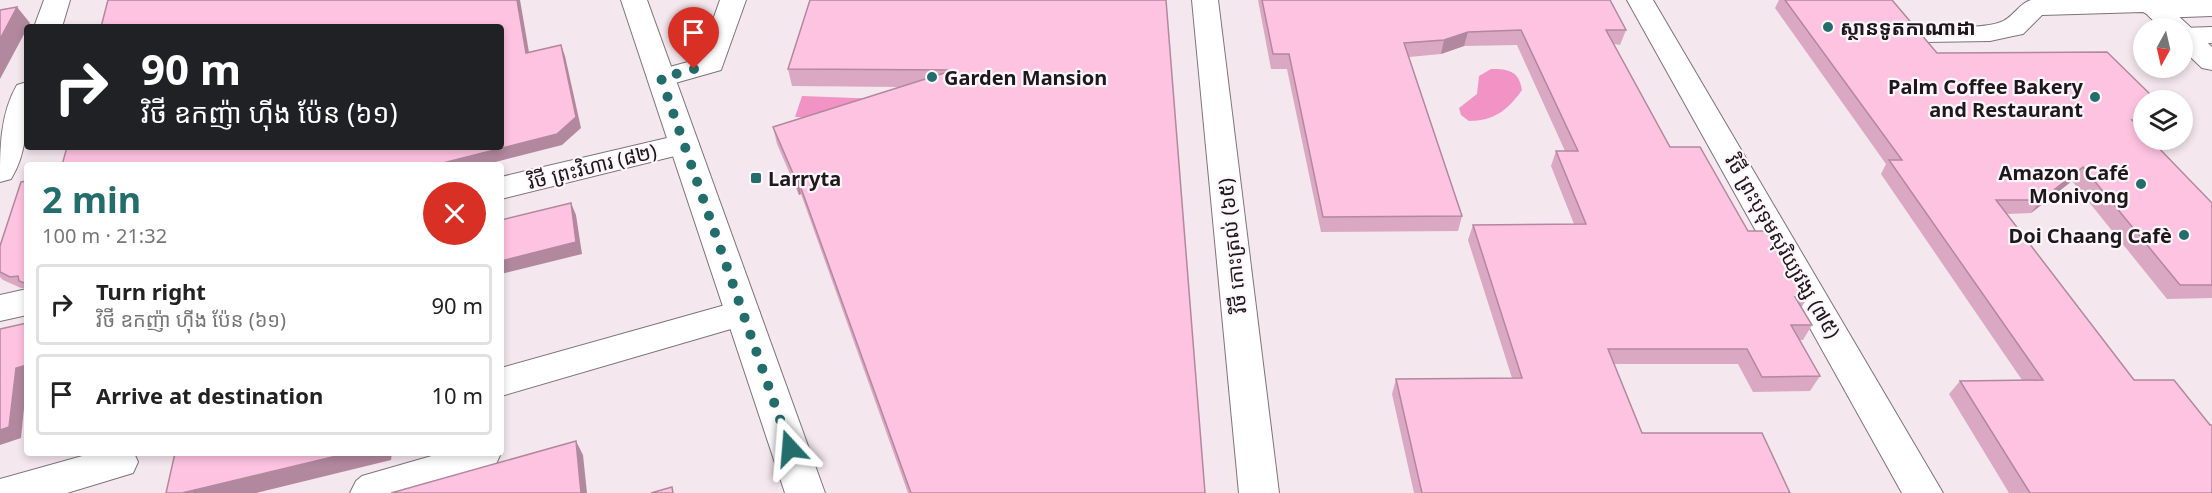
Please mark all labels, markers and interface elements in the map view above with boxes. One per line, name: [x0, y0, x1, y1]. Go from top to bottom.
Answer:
pin: [668, 7, 719, 69]
place label: ស្ថានទូតកាណាដា: [1840, 14, 1976, 41]
icon: arrive: [677, 16, 710, 49]
north arrow: [2133, 18, 2193, 78]
map controls: [2133, 18, 2193, 150]
marker: ស្ថានទូតកាណាដា: [1821, 20, 1835, 34]
text: 90 m: [141, 40, 241, 97]
icon: right: [42, 48, 120, 126]
place label: Garden Mansion: [944, 64, 1107, 91]
marker: Garden Mansion: [925, 70, 939, 84]
place label: Palm Coffee Bakery and Restaurant: [1888, 73, 2084, 123]
marker: Palm Coffee Bakery and Restaurant: [2088, 90, 2102, 104]
button: layers: [2133, 90, 2193, 150]
text: វិថី ឧកញ៉ា ហ៊ីង ប៉ែន (៦១): [141, 94, 398, 131]
street label: វិថី ព្រះវិហារ (៨២): [524, 137, 659, 195]
street label: វិថី ព្រះបុទុមសុរិយ្យវង្ស (៧៥): [1719, 149, 1847, 343]
place label: Amazon Café Monivong: [1999, 159, 2129, 209]
place label: Larryta: [768, 165, 841, 192]
marker: Larryta: [749, 171, 763, 185]
text: 2 min: [42, 175, 141, 224]
street label: វិថី កោះត្រល់ (៦៥): [1211, 177, 1253, 315]
marker: Amazon Café Monivong: [2134, 177, 2148, 191]
button: close: [423, 182, 486, 245]
text: 100 m · 21:32: [42, 222, 167, 249]
place label: Doi Chaang Cafè: [2009, 222, 2172, 249]
marker: Doi Chaang Cafè: [2177, 228, 2191, 242]
text: Turn right: [96, 276, 206, 306]
icon: right: [45, 288, 78, 321]
text: 90 m: [432, 290, 483, 320]
text: វិថី ឧកញ៉ា ហ៊ីង ប៉ែន (៦១): [96, 306, 286, 333]
icon: arrive: [45, 378, 78, 411]
text: Arrive at destination: [96, 380, 323, 410]
text: 10 m: [432, 380, 483, 410]
position arrow: [758, 416, 822, 480]

